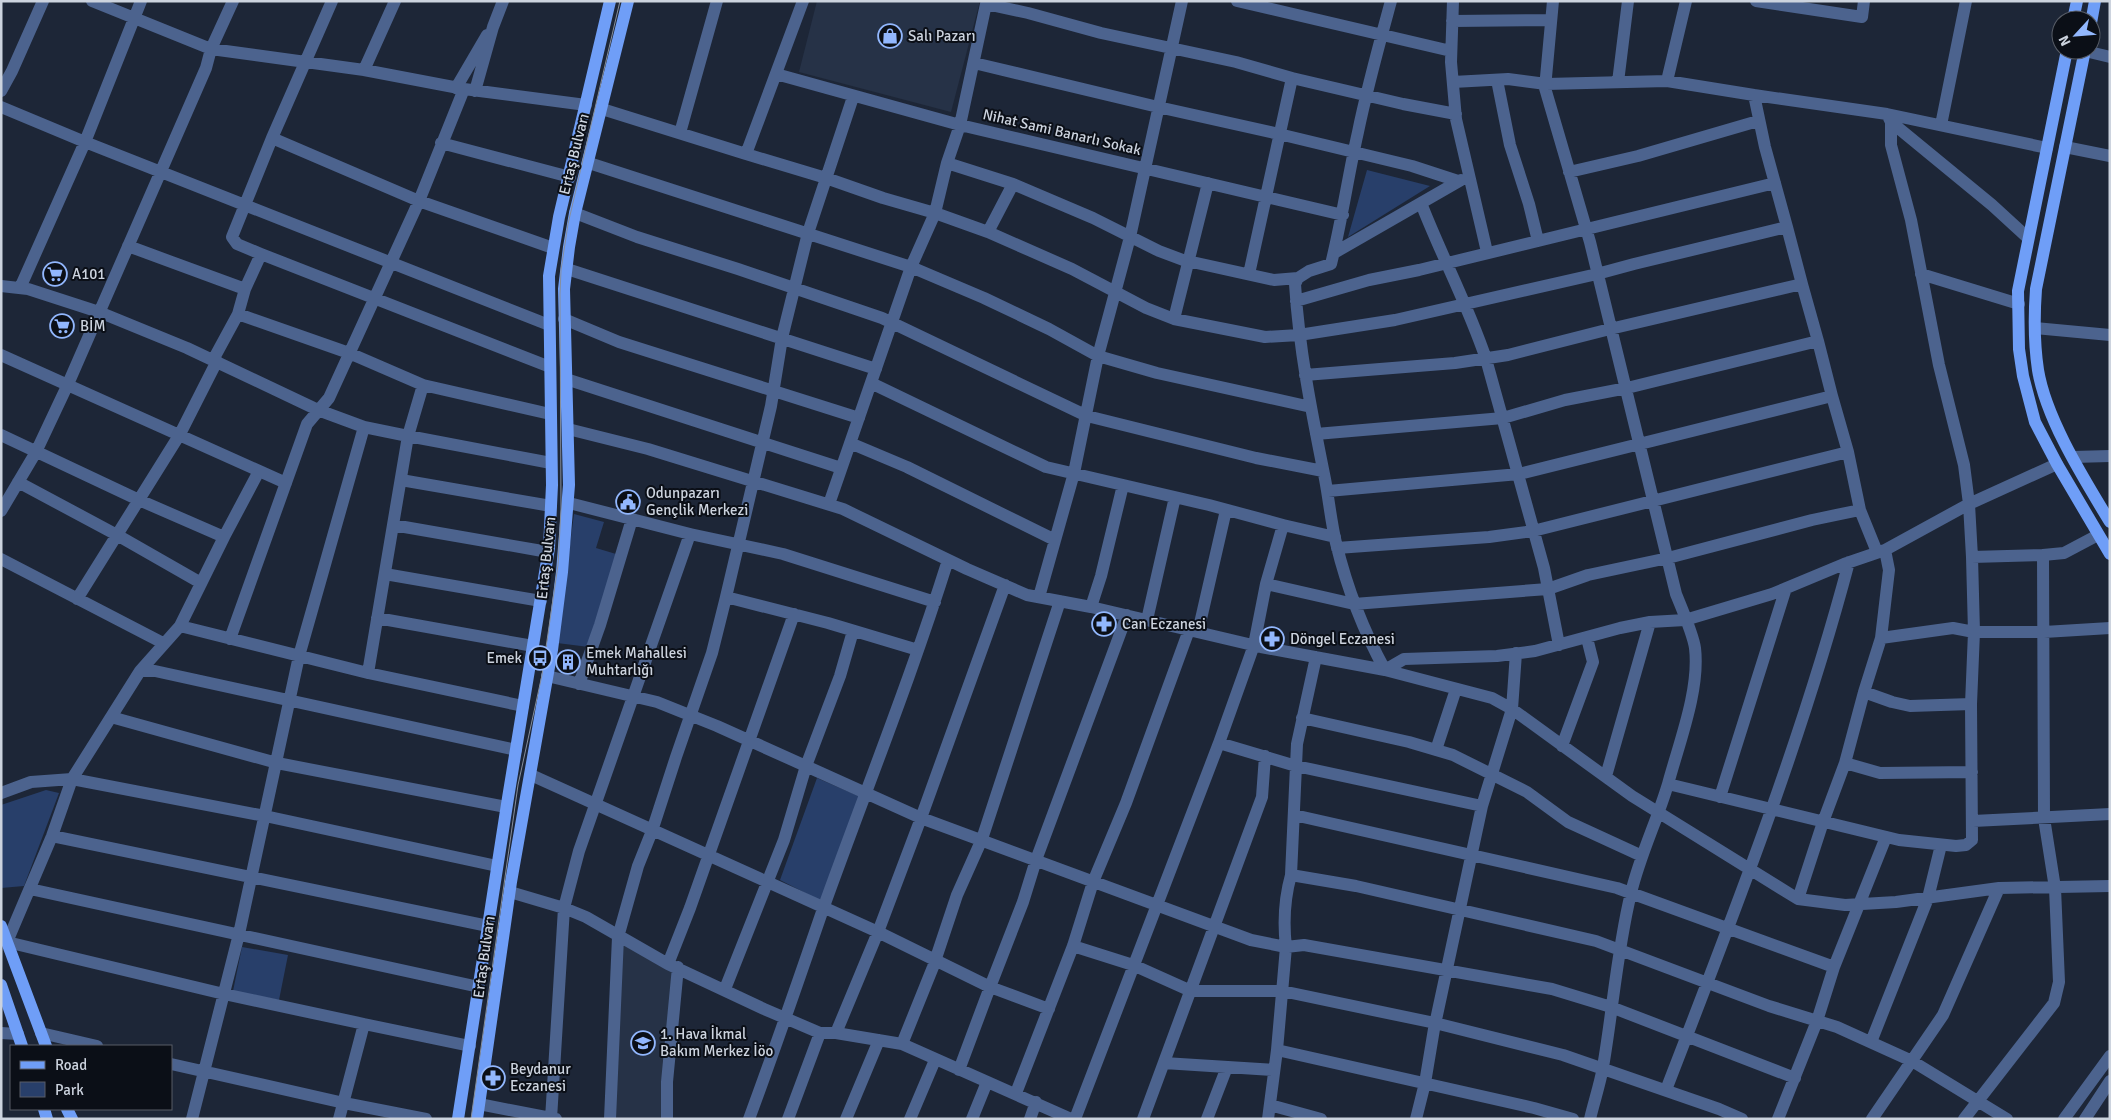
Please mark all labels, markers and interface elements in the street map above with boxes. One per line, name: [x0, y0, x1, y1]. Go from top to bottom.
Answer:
north arrow: [2051, 10, 2101, 60]
shop icon: Salı Pazarı: [877, 23, 903, 49]
place label: Salı Pazarı: [908, 27, 976, 45]
text: N: [2055, 32, 2075, 49]
street label: Nihat Sami Banarlı Sokak: [981, 105, 1143, 159]
street label: Ertaş Bulvarı: [555, 112, 593, 196]
supermarket icon: A101: [42, 261, 68, 287]
place label: A101: [72, 265, 105, 283]
supermarket icon: BİM: [49, 313, 75, 339]
place label: BİM: [80, 317, 106, 335]
place label: Odunpazarı Gençlik Merkezi: [646, 484, 748, 519]
public building icon: Odunpazarı Gençlik Merkezi: [615, 489, 641, 515]
street label: Ertaş Bulvarı: [533, 516, 559, 600]
pharmacy icon: Can Eczanesi: [1091, 611, 1117, 637]
place label: Can Eczanesi: [1122, 615, 1206, 633]
pharmacy icon: Döngel Eczanesi: [1259, 626, 1285, 652]
place label: Döngel Eczanesi: [1290, 630, 1395, 648]
place label: Emek Mahallesi Muhtarlığı: [586, 644, 687, 679]
bus stop icon: Emek: [527, 645, 553, 671]
place label: Emek: [487, 649, 522, 667]
building icon: Emek Mahallesi Muhtarlığı: [555, 649, 581, 675]
street label: Ertaş Bulvarı: [469, 915, 499, 999]
place label: 1. Hava İkmal Bakım Merkez İöo: [660, 1025, 774, 1060]
school or university icon: 1. Hava İkmal Bakım Merkez İöo: [630, 1030, 656, 1056]
legend: [10, 1045, 172, 1110]
text: Road: [55, 1056, 87, 1074]
place label: Beydanur Eczanesi: [510, 1060, 571, 1095]
pharmacy icon: Beydanur Eczanesi: [480, 1065, 506, 1091]
text: Park: [55, 1081, 84, 1099]

